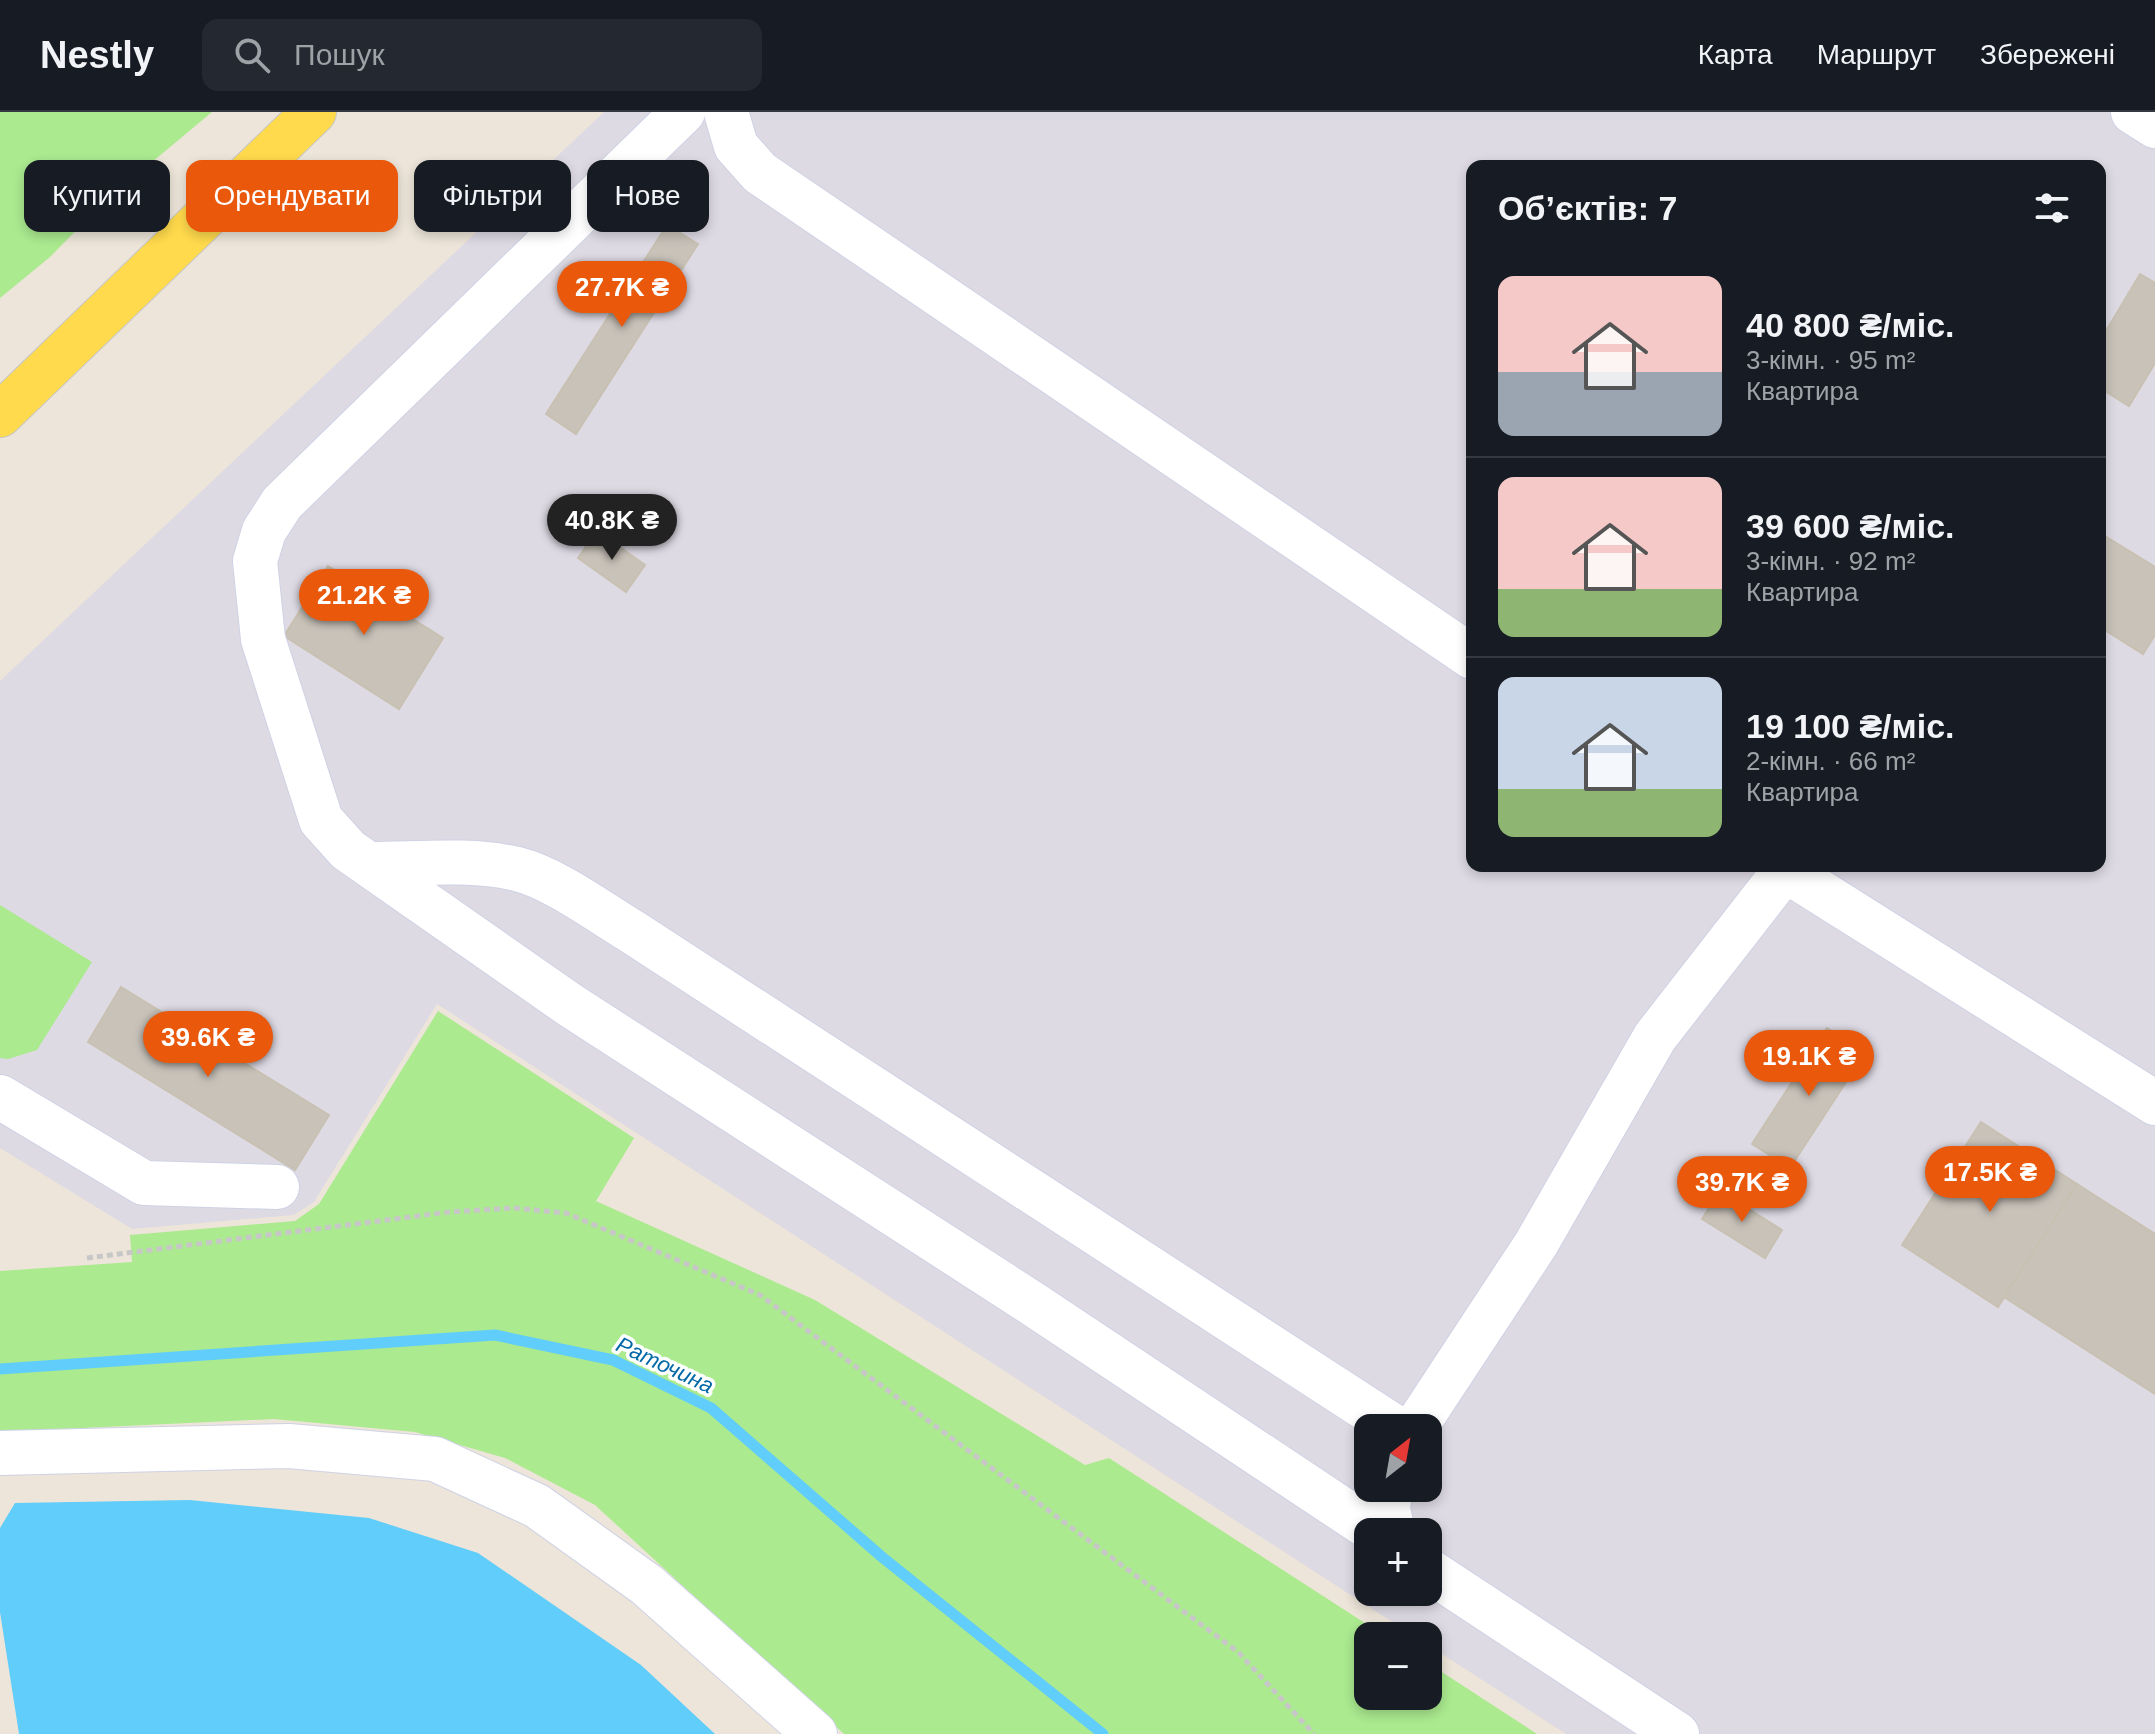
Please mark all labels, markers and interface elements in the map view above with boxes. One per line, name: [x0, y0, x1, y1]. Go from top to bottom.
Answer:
search box: [202, 19, 762, 91]
icon: search: [230, 33, 274, 77]
text: Nestly: [40, 34, 154, 76]
text: Пошук: [294, 38, 385, 71]
text: Карта: [1698, 39, 1773, 70]
text: Маршрут: [1817, 39, 1936, 70]
text: Збережені: [1980, 39, 2115, 70]
chip: Купити: [24, 160, 170, 232]
chip: Орендувати: [186, 160, 398, 232]
chip: Фільтри: [414, 160, 571, 232]
chip: Нове: [587, 160, 709, 232]
icon: filters: [2030, 186, 2074, 230]
text: Об’єктів: 7: [1498, 189, 1677, 227]
pin: 27.7K ₴: [548, 261, 696, 329]
text: 27.7K ₴: [575, 272, 669, 302]
text: 40 800 ₴/міс.: [1746, 306, 1955, 344]
icon: home: [1562, 308, 1658, 404]
text: 3-кімн. · 95 m²: [1746, 345, 1915, 375]
text: Квартира: [1746, 376, 1858, 406]
pin: 40.8K ₴: [538, 494, 686, 562]
text: 40.8K ₴: [565, 505, 659, 535]
text: 39 600 ₴/міс.: [1746, 507, 1955, 545]
icon: home: [1562, 509, 1658, 605]
text: 3-кімн. · 92 m²: [1746, 546, 1915, 576]
pin: 21.2K ₴: [290, 569, 438, 637]
text: Квартира: [1746, 577, 1858, 607]
text: 21.2K ₴: [317, 580, 411, 610]
text: 19 100 ₴/міс.: [1746, 707, 1955, 745]
icon: home: [1562, 709, 1658, 805]
text: 2-кімн. · 66 m²: [1746, 746, 1915, 776]
text: Квартира: [1746, 777, 1858, 807]
pin: 39.6K ₴: [134, 1011, 282, 1079]
text: 39.6K ₴: [161, 1022, 255, 1052]
pin: 19.1K ₴: [1735, 1030, 1883, 1098]
text: 19.1K ₴: [1762, 1041, 1856, 1071]
pin: 17.5K ₴: [1916, 1146, 2064, 1214]
pin: 39.7K ₴: [1668, 1156, 1816, 1224]
text: 17.5K ₴: [1943, 1157, 2037, 1187]
text: 39.7K ₴: [1695, 1167, 1789, 1197]
water label: Раточина: [612, 1332, 718, 1398]
north arrow: [1354, 1414, 1442, 1502]
map controls: [1354, 1414, 1442, 1710]
button: +: [1354, 1518, 1442, 1606]
button: −: [1354, 1622, 1442, 1710]

